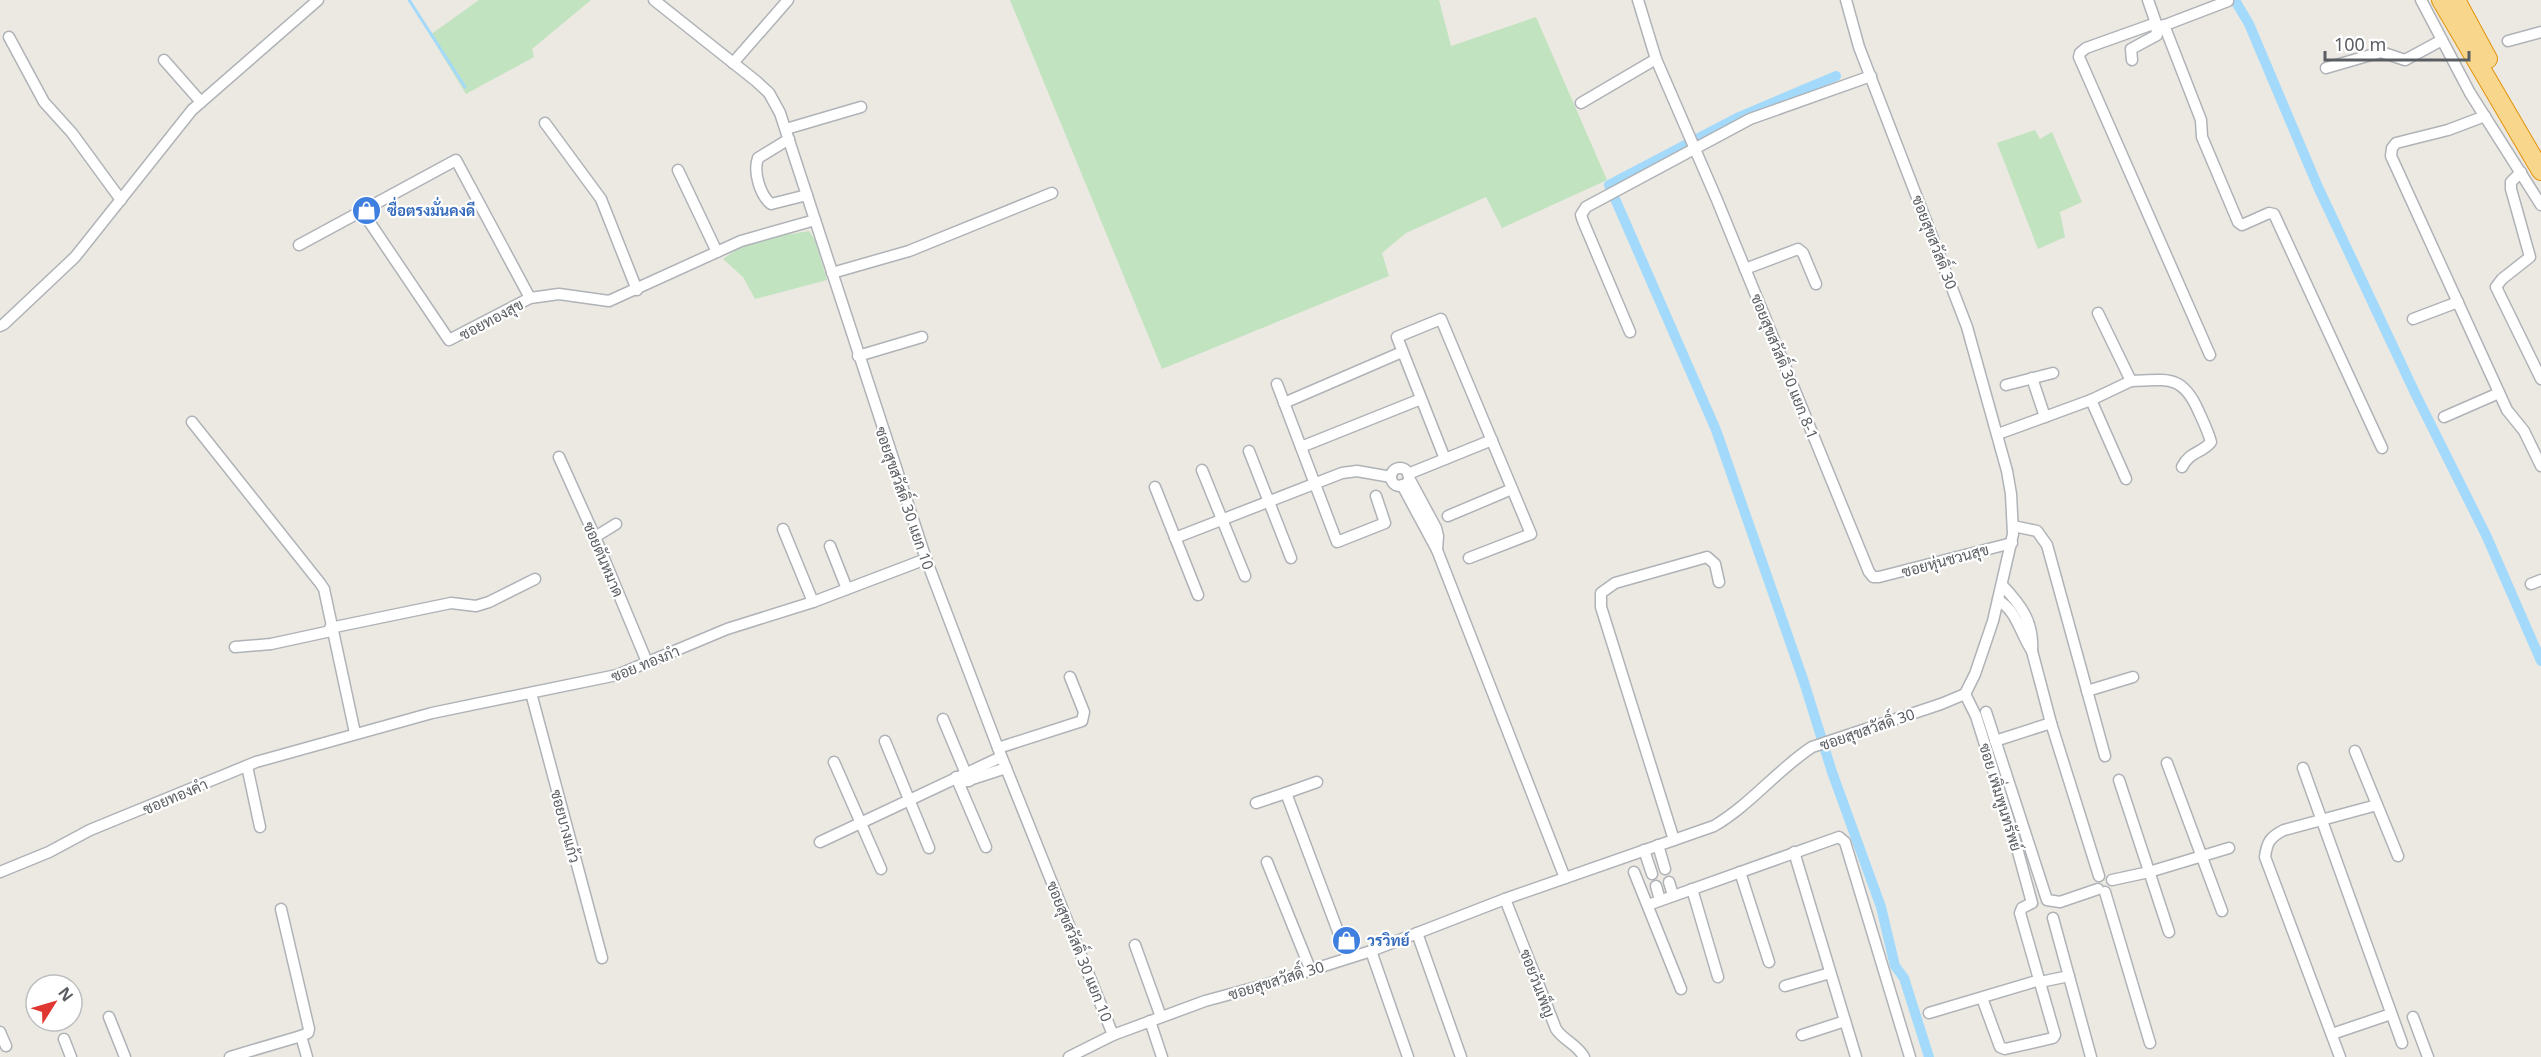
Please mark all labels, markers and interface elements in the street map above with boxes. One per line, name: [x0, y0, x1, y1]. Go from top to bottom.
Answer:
scale bar: [2325, 24, 2469, 62]
text: 100 m: [2334, 32, 2386, 56]
street label: ซอยสุขสวัสดิ์ 30: [1906, 191, 1966, 293]
shop icon: ซื่อตรงมั่นคงดี: [350, 194, 382, 226]
place label: ซื่อตรงมั่นคงดี: [387, 196, 475, 220]
street label: ซอยสุขสวัสดิ์ 30 แยก 8-1: [1745, 289, 1827, 442]
street label: ซอยทองสุข: [456, 294, 527, 346]
street label: ซอยสุขสวัสดิ์ 30 แยก 10: [869, 422, 943, 573]
street label: ซอยตันหมาด: [579, 518, 629, 600]
street label: ซอยหุ่นชวนสุข: [1899, 539, 1991, 583]
street label: ซอย ทองภํา: [608, 640, 682, 686]
street label: ซอยสุขสวัสดิ์ 30: [1815, 699, 1918, 757]
street label: ซอย เพิ่มพูนทรัพย์: [1974, 740, 2030, 854]
street label: ซอยทองคำ: [140, 773, 210, 819]
street label: ซอยบางแก้ว: [547, 787, 585, 865]
street label: ซอยสุขสวัสดิ์ 30 แยก 10: [1041, 876, 1121, 1025]
shop icon: วรวิทย์: [1330, 924, 1362, 956]
place label: วรวิทย์: [1367, 930, 1411, 950]
street label: ซอยวันเพ็ญ: [1516, 946, 1560, 1020]
street label: ซอยสุขสวัสดิ์ 30: [1224, 952, 1327, 1006]
north arrow: [24, 973, 84, 1033]
text: N: [53, 982, 79, 1006]

